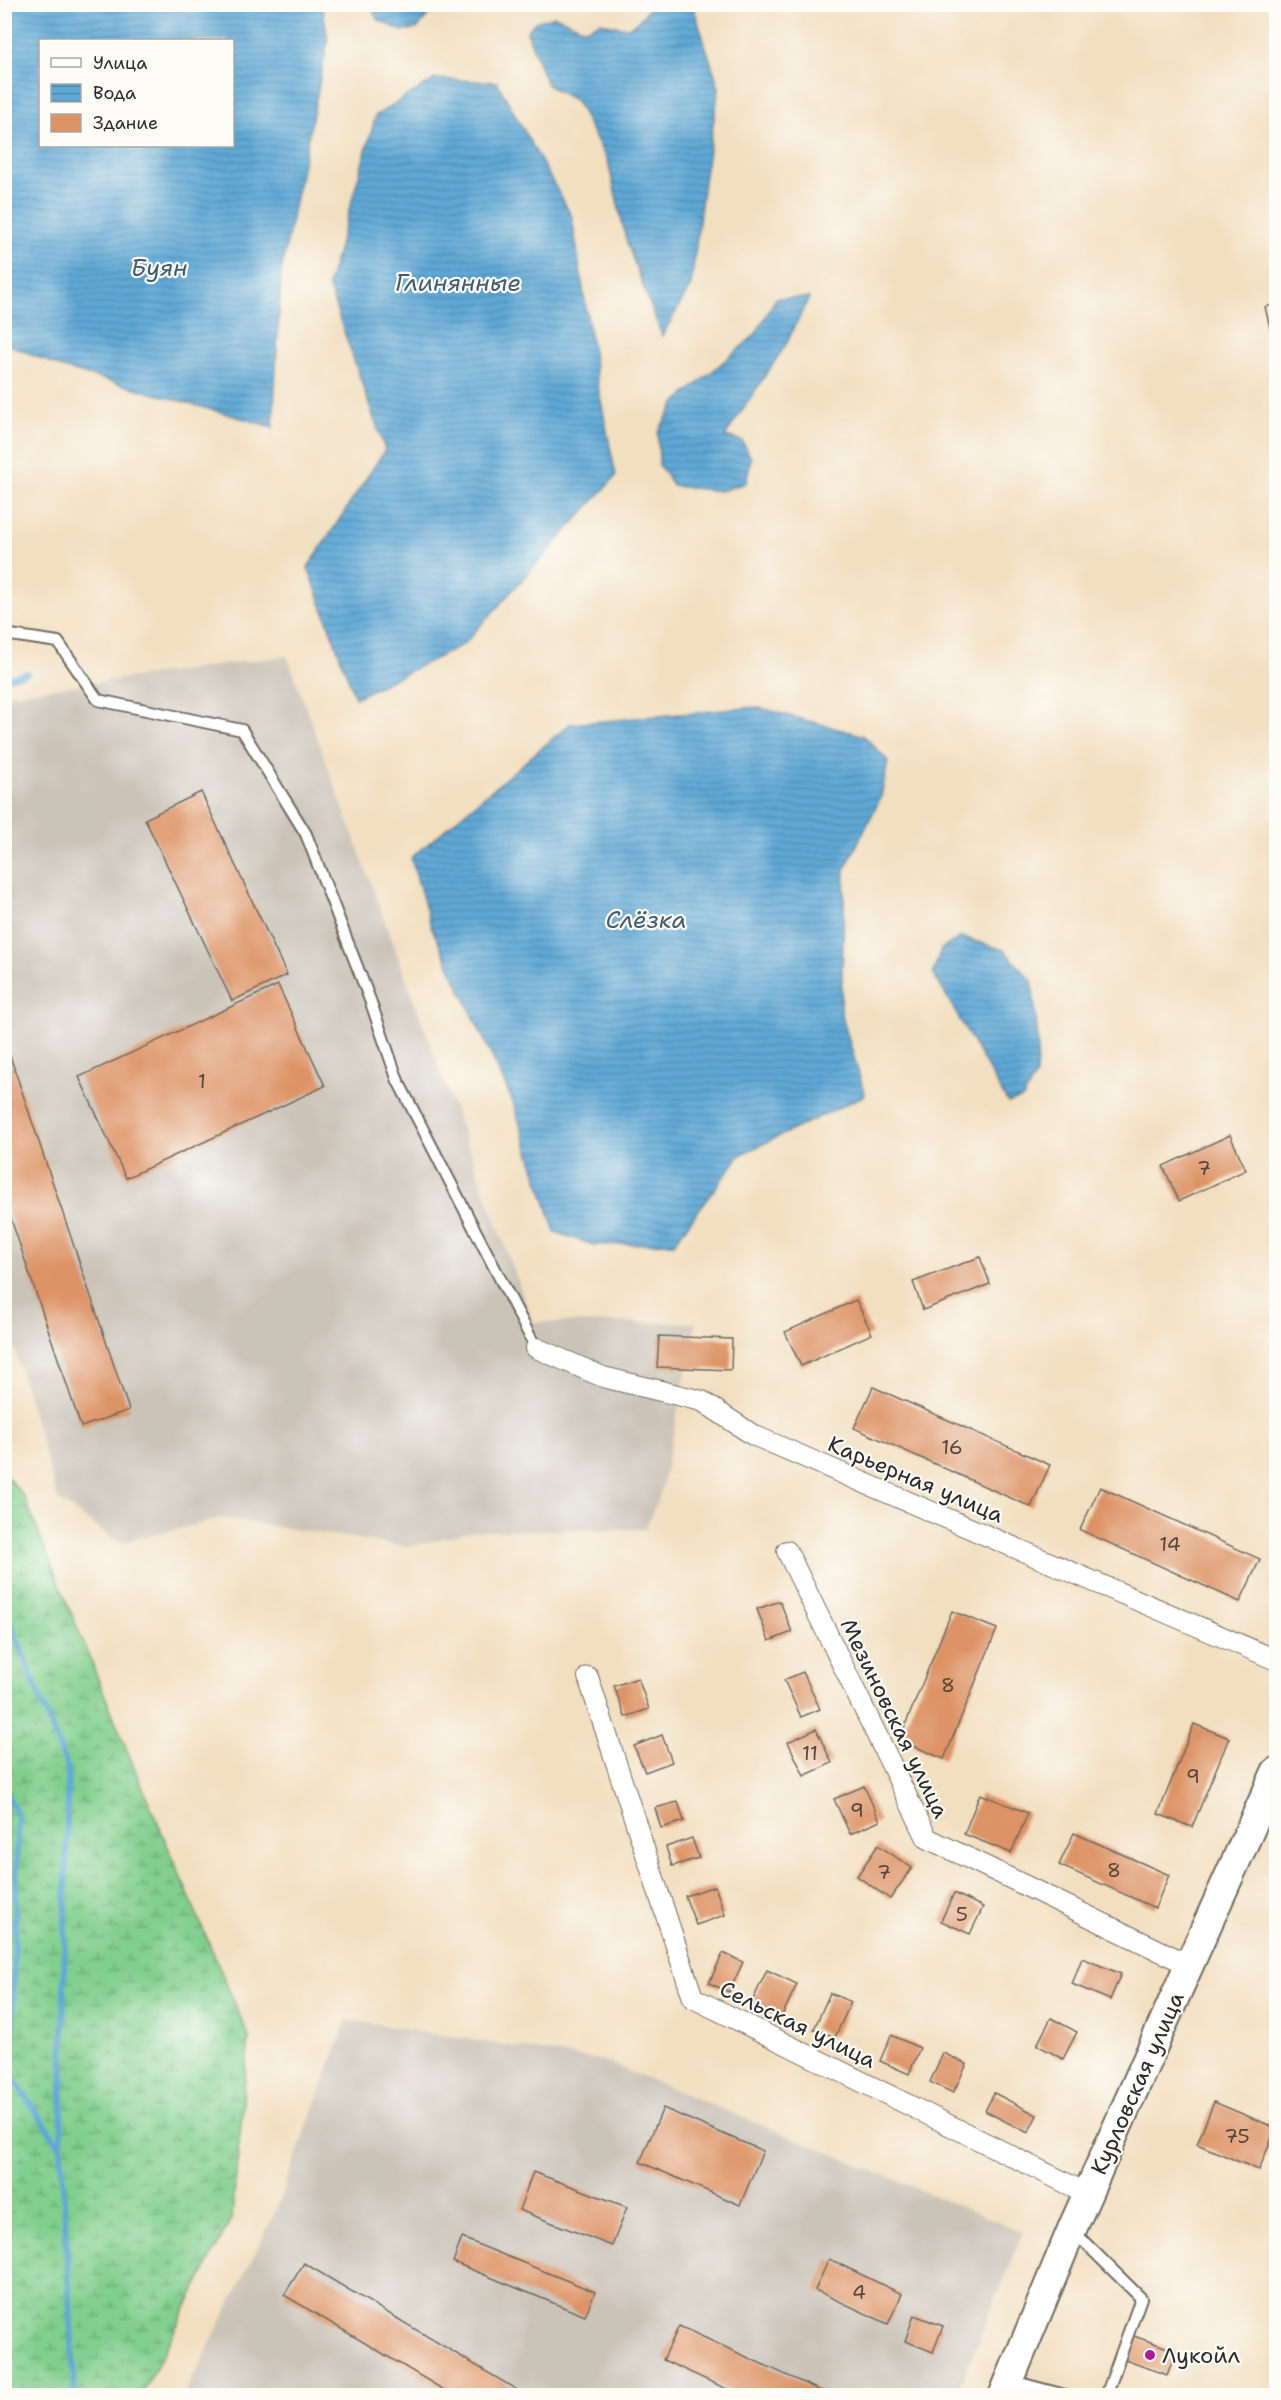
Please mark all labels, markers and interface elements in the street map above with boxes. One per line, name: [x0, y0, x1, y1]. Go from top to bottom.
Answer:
legend: [39, 39, 234, 147]
text: Улица: [93, 51, 147, 75]
text: Вода: [93, 81, 136, 105]
text: Здание: [93, 111, 158, 135]
water label: Буян: [131, 252, 187, 284]
water label: Глинянные: [395, 267, 521, 299]
water label: Слёзка: [606, 904, 686, 936]
house number: 1: [198, 1068, 206, 1094]
house number: 7: [1197, 1155, 1211, 1181]
street label: Карьерная улица: [824, 1429, 1008, 1530]
house number: 16: [941, 1434, 963, 1460]
house number: 14: [1159, 1531, 1181, 1557]
street label: Мезиновская улица: [834, 1614, 956, 1823]
house number: 8: [941, 1672, 955, 1698]
house number: 11: [802, 1740, 818, 1766]
house number: 9: [1186, 1763, 1200, 1789]
house number: 9: [850, 1797, 864, 1823]
house number: 8: [1107, 1857, 1121, 1883]
house number: 7: [877, 1859, 891, 1885]
house number: 5: [956, 1901, 968, 1927]
street label: Сельская улица: [715, 1974, 881, 2075]
street label: Курловская улица: [1084, 1987, 1191, 2179]
house number: 75: [1224, 2123, 1250, 2149]
house number: 4: [852, 2279, 866, 2305]
place label: Лукойл: [1162, 2341, 1240, 2370]
marker: Лукойл: [1143, 2348, 1157, 2362]

